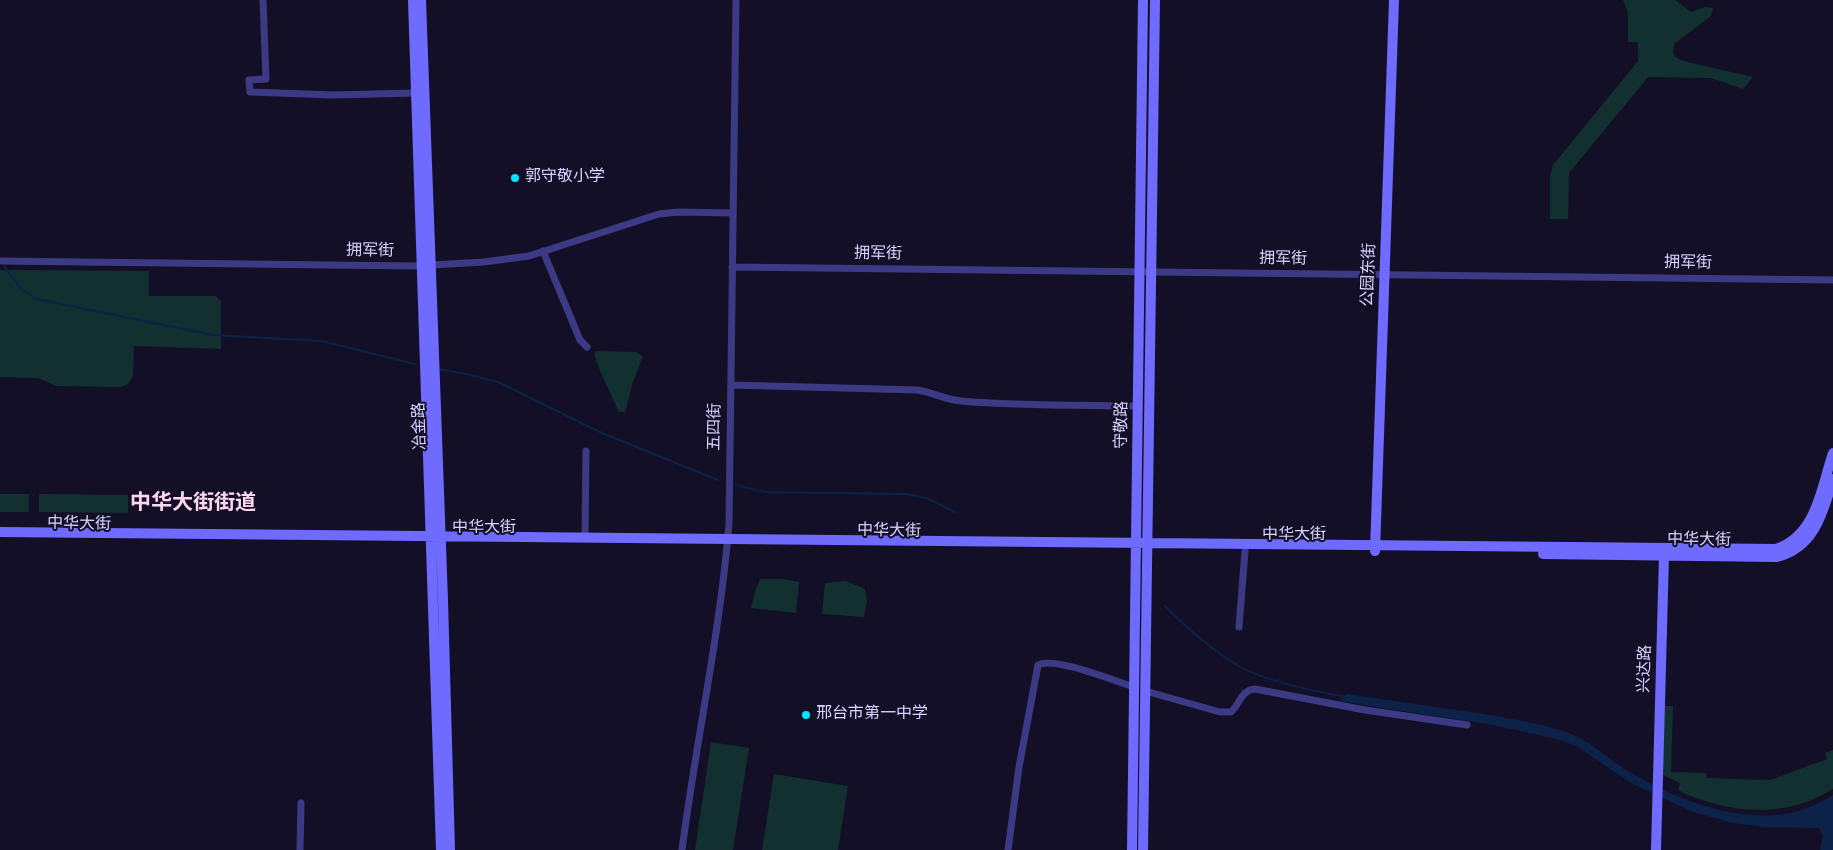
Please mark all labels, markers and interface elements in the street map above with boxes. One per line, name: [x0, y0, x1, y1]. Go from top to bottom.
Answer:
place label: 郭守敬小学: [525, 168, 605, 188]
marker: 郭守敬小学: [509, 172, 521, 184]
street label: 拥军街: [346, 242, 394, 262]
street label: 公园东街: [1359, 243, 1381, 307]
street label: 拥军街: [854, 245, 902, 265]
street label: 拥军街: [1259, 250, 1307, 270]
street label: 拥军街: [1664, 254, 1712, 274]
street label: 守敬路: [1113, 401, 1133, 449]
street label: 冶金路: [411, 402, 431, 450]
street label: 五四街: [706, 403, 726, 451]
district label: 中华大街街道: [130, 492, 256, 518]
street label: 中华大街: [47, 515, 111, 535]
street label: 中华大街: [452, 519, 516, 539]
street label: 中华大街: [857, 522, 921, 542]
street label: 中华大街: [1262, 526, 1326, 546]
street label: 中华大街: [1667, 531, 1731, 551]
street label: 兴达路: [1636, 645, 1656, 693]
place label: 邢台市第一中学: [816, 705, 928, 725]
marker: 邢台市第一中学: [800, 709, 812, 721]

